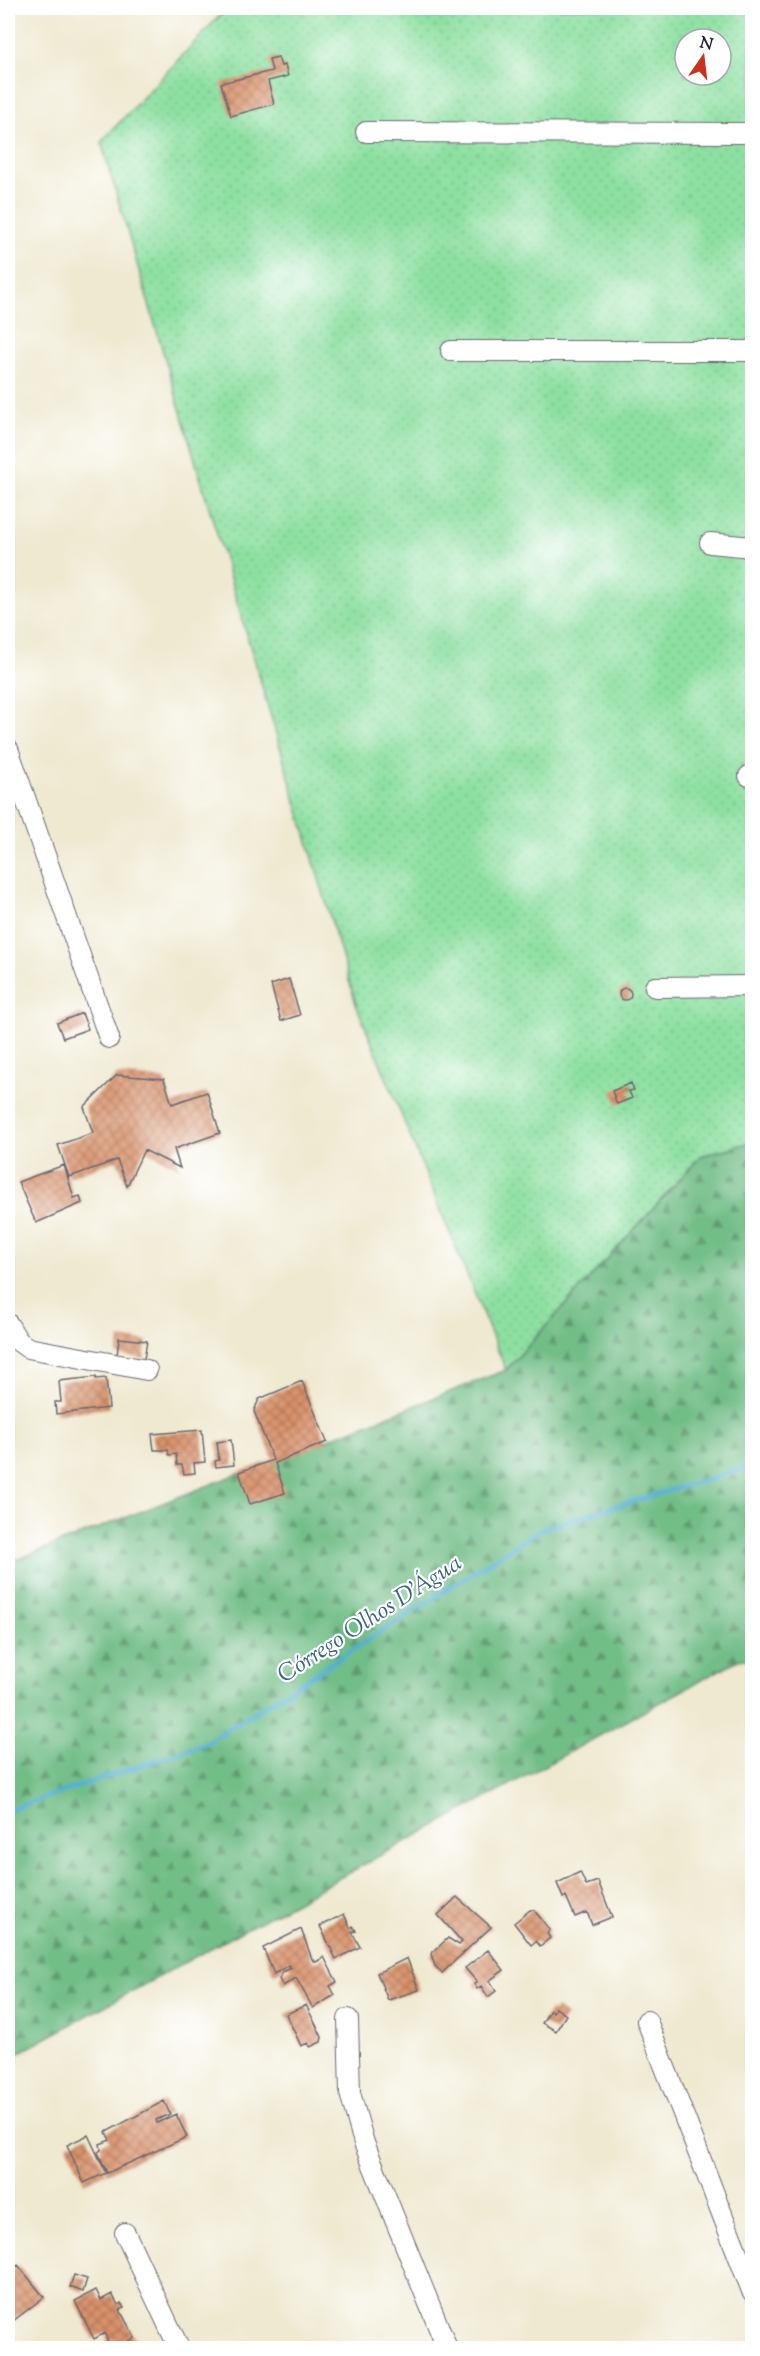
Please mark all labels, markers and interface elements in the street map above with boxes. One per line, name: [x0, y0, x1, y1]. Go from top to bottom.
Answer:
north arrow: [673, 27, 733, 87]
text: N: [697, 32, 715, 58]
water label: Córrego Olhos D'Água: [271, 1546, 469, 1692]

